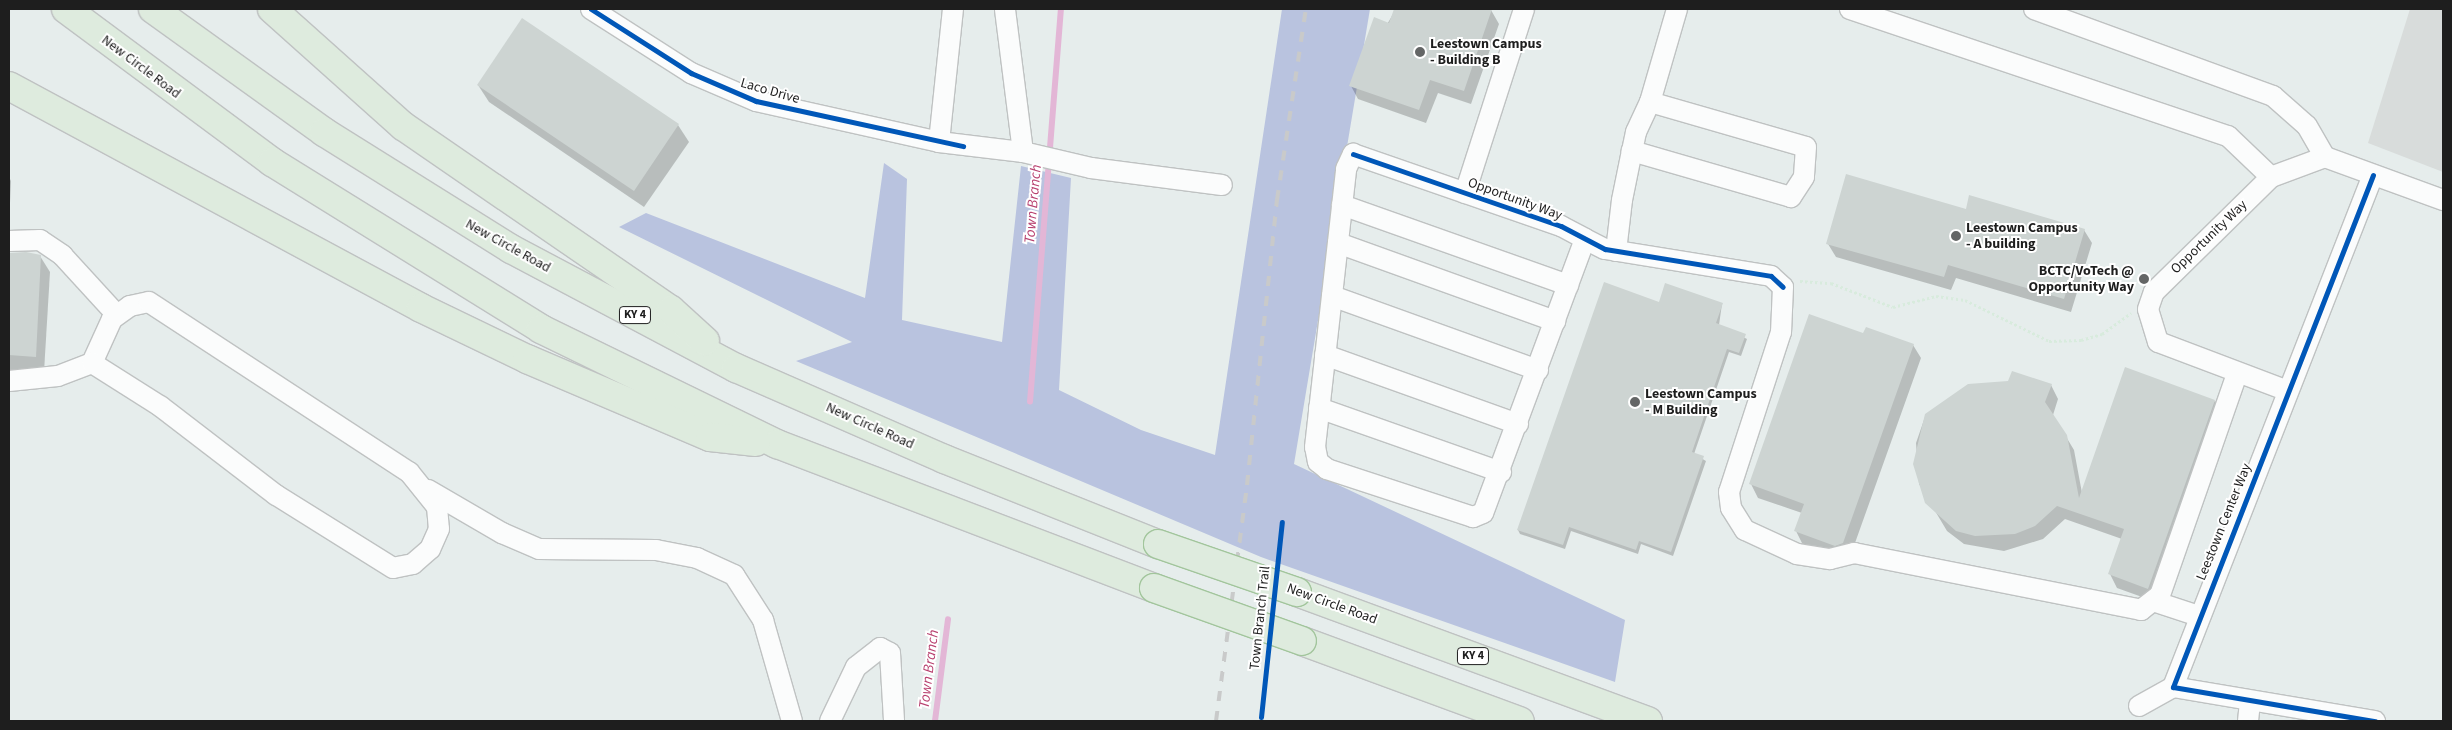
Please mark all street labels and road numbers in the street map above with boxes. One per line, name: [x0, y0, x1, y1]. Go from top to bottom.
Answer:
street label: New Circle Road: [98, 32, 184, 102]
street label: Laco Drive: [739, 75, 801, 107]
street label: Opportunity Way: [1466, 174, 1564, 224]
street label: Opportunity Way: [2167, 197, 2251, 277]
street label: New Circle Road: [462, 216, 554, 276]
road number: KY 4: [619, 306, 651, 324]
street label: New Circle Road: [823, 399, 917, 453]
street label: Leestown Center Way: [2193, 461, 2255, 583]
street label: Town Branch Trail: [1246, 565, 1274, 671]
street label: New Circle Road: [1285, 580, 1379, 628]
road number: KY 4: [1457, 646, 1489, 666]

